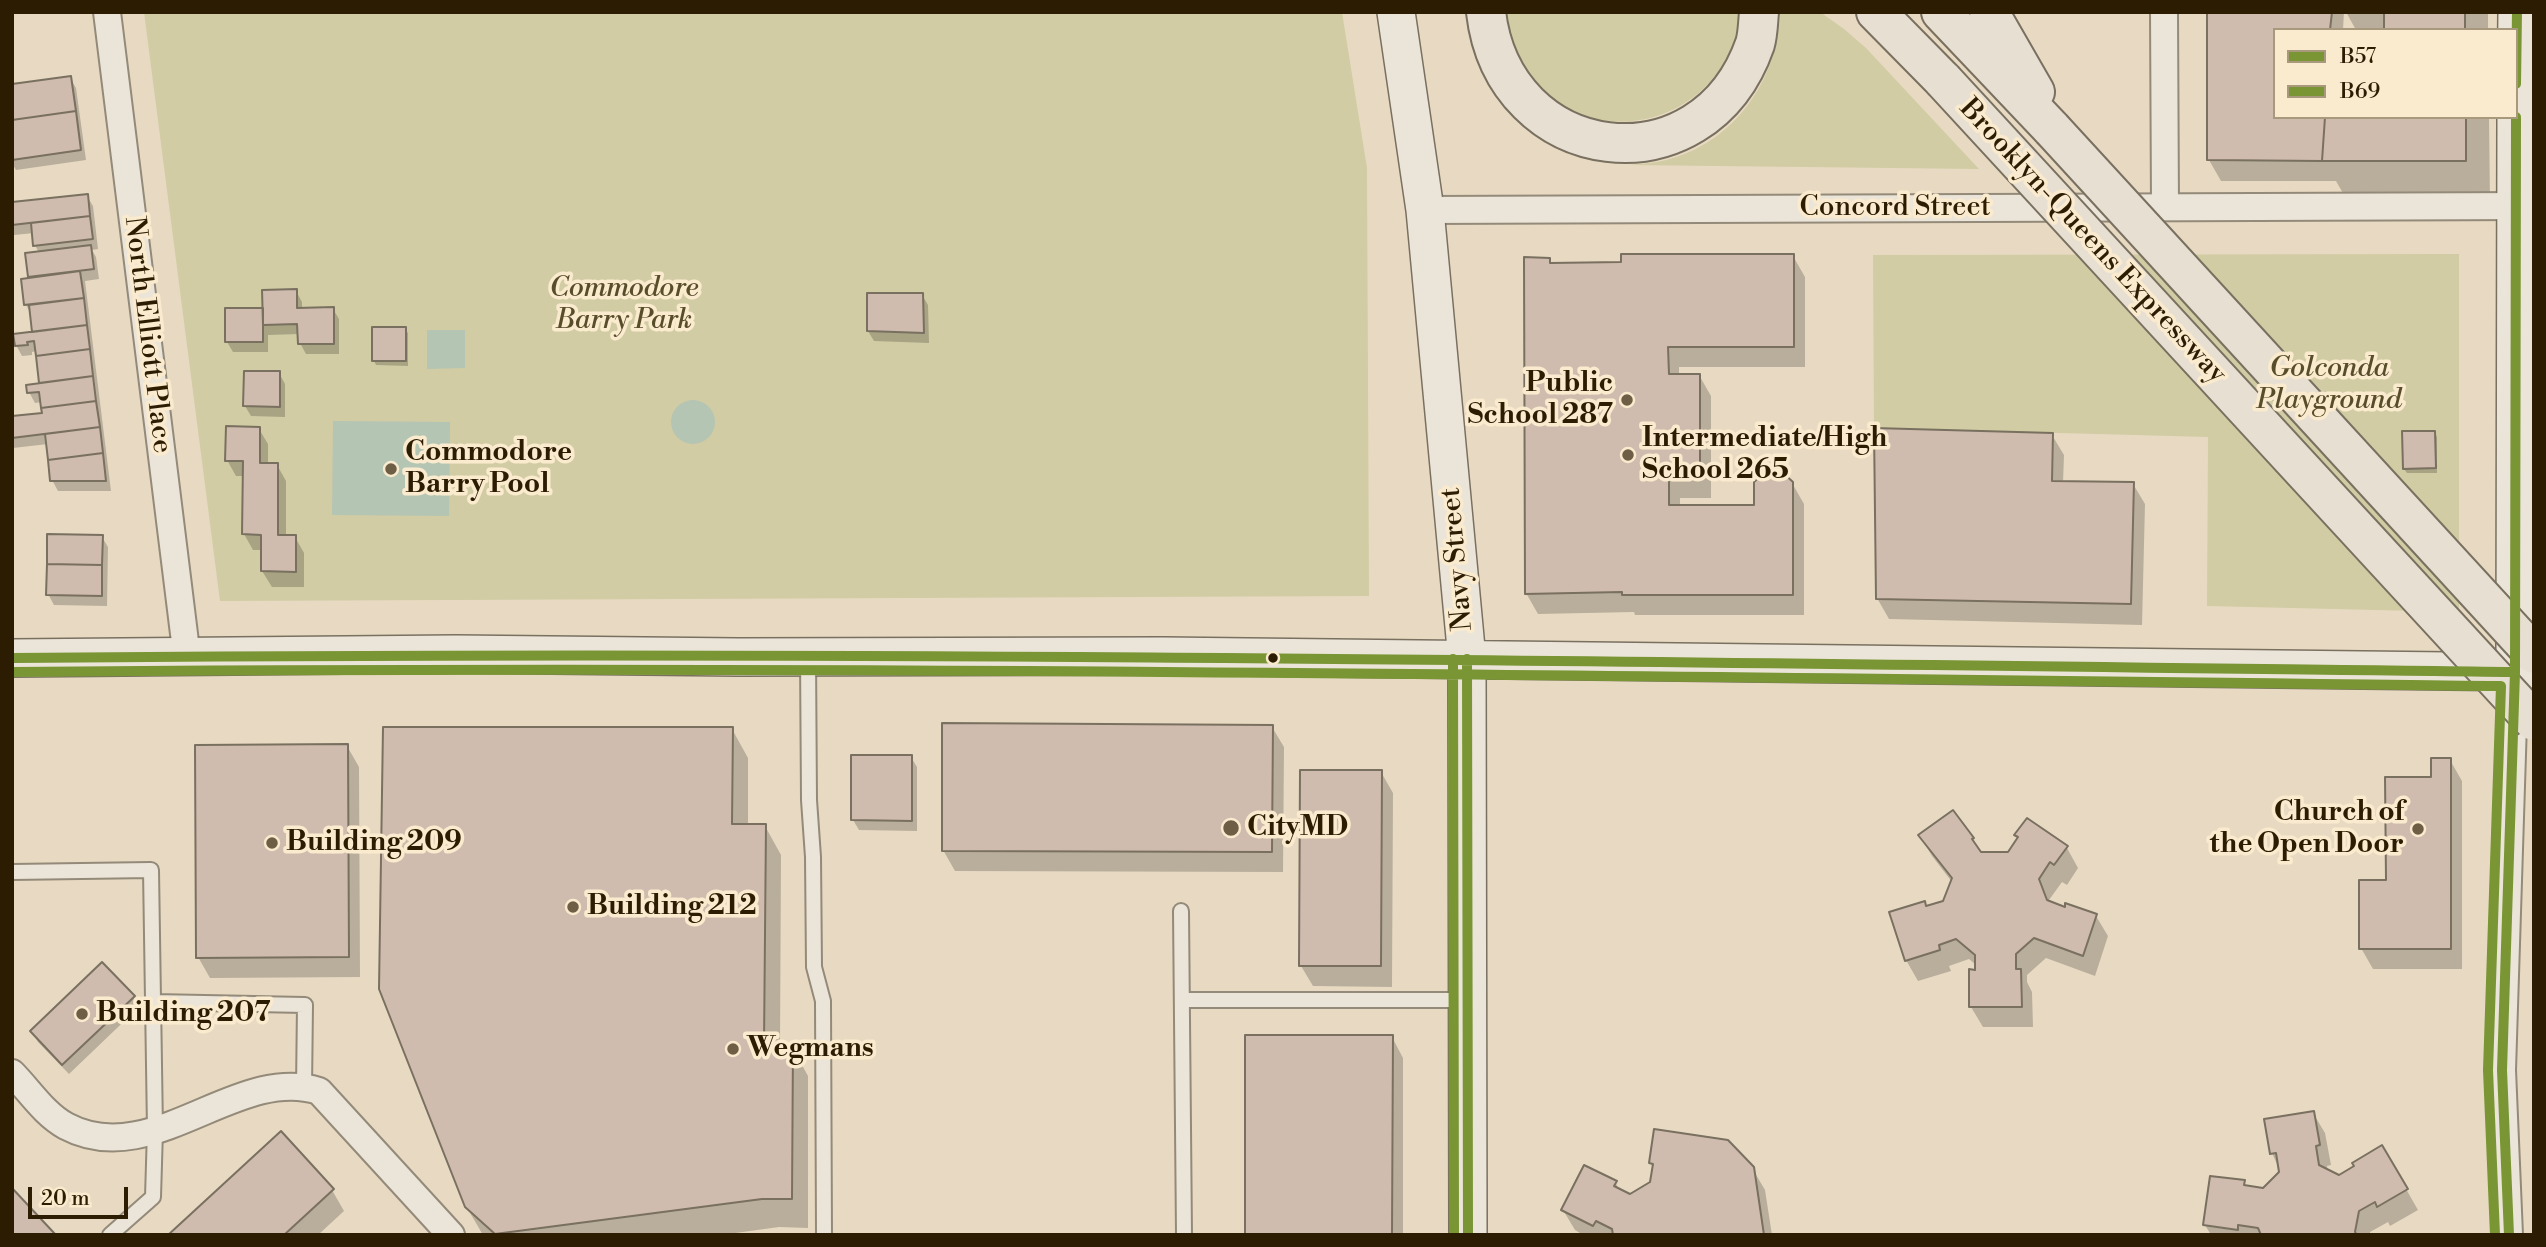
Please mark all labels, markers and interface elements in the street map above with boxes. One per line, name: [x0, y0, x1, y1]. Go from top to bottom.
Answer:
legend: [2273, 28, 2518, 119]
text: B57: [2340, 44, 2376, 70]
text: B69: [2340, 79, 2380, 105]
street label: Brooklyn-Queens Expressway: [1951, 93, 2233, 391]
street label: Concord Street: [1799, 191, 1991, 225]
street label: North Elliott Place: [116, 215, 178, 455]
park label: Commodore Barry Park: [550, 272, 698, 338]
park label: Golconda Playground: [2257, 352, 2401, 418]
place label: Public School 287: [1467, 367, 1613, 433]
marker: Public School 287: [1619, 392, 1635, 408]
place label: Intermediate/High School 265: [1642, 422, 1887, 488]
place label: Commodore Barry Pool: [405, 436, 572, 502]
marker: Intermediate/High School 265: [1620, 447, 1636, 463]
marker: Commodore Barry Pool: [383, 461, 399, 477]
street label: Navy Street: [1435, 486, 1481, 632]
unlabelled marker: [1266, 651, 1280, 665]
place label: Church of the Open Door: [2209, 796, 2404, 862]
place label: CityMD: [1247, 811, 1348, 845]
marker: CityMD: [1221, 818, 1241, 838]
marker: Church of the Open Door: [2410, 821, 2426, 837]
place label: Building 209: [286, 826, 462, 860]
marker: Building 209: [264, 835, 280, 851]
place label: Building 212: [587, 890, 757, 924]
marker: Building 212: [565, 899, 581, 915]
place label: Building 207: [96, 997, 271, 1031]
marker: Building 207: [74, 1006, 90, 1022]
place label: Wegmans: [747, 1032, 874, 1066]
marker: Wegmans: [725, 1041, 741, 1057]
scale bar: [32, 1174, 131, 1218]
text: 20 m: [41, 1186, 90, 1212]

